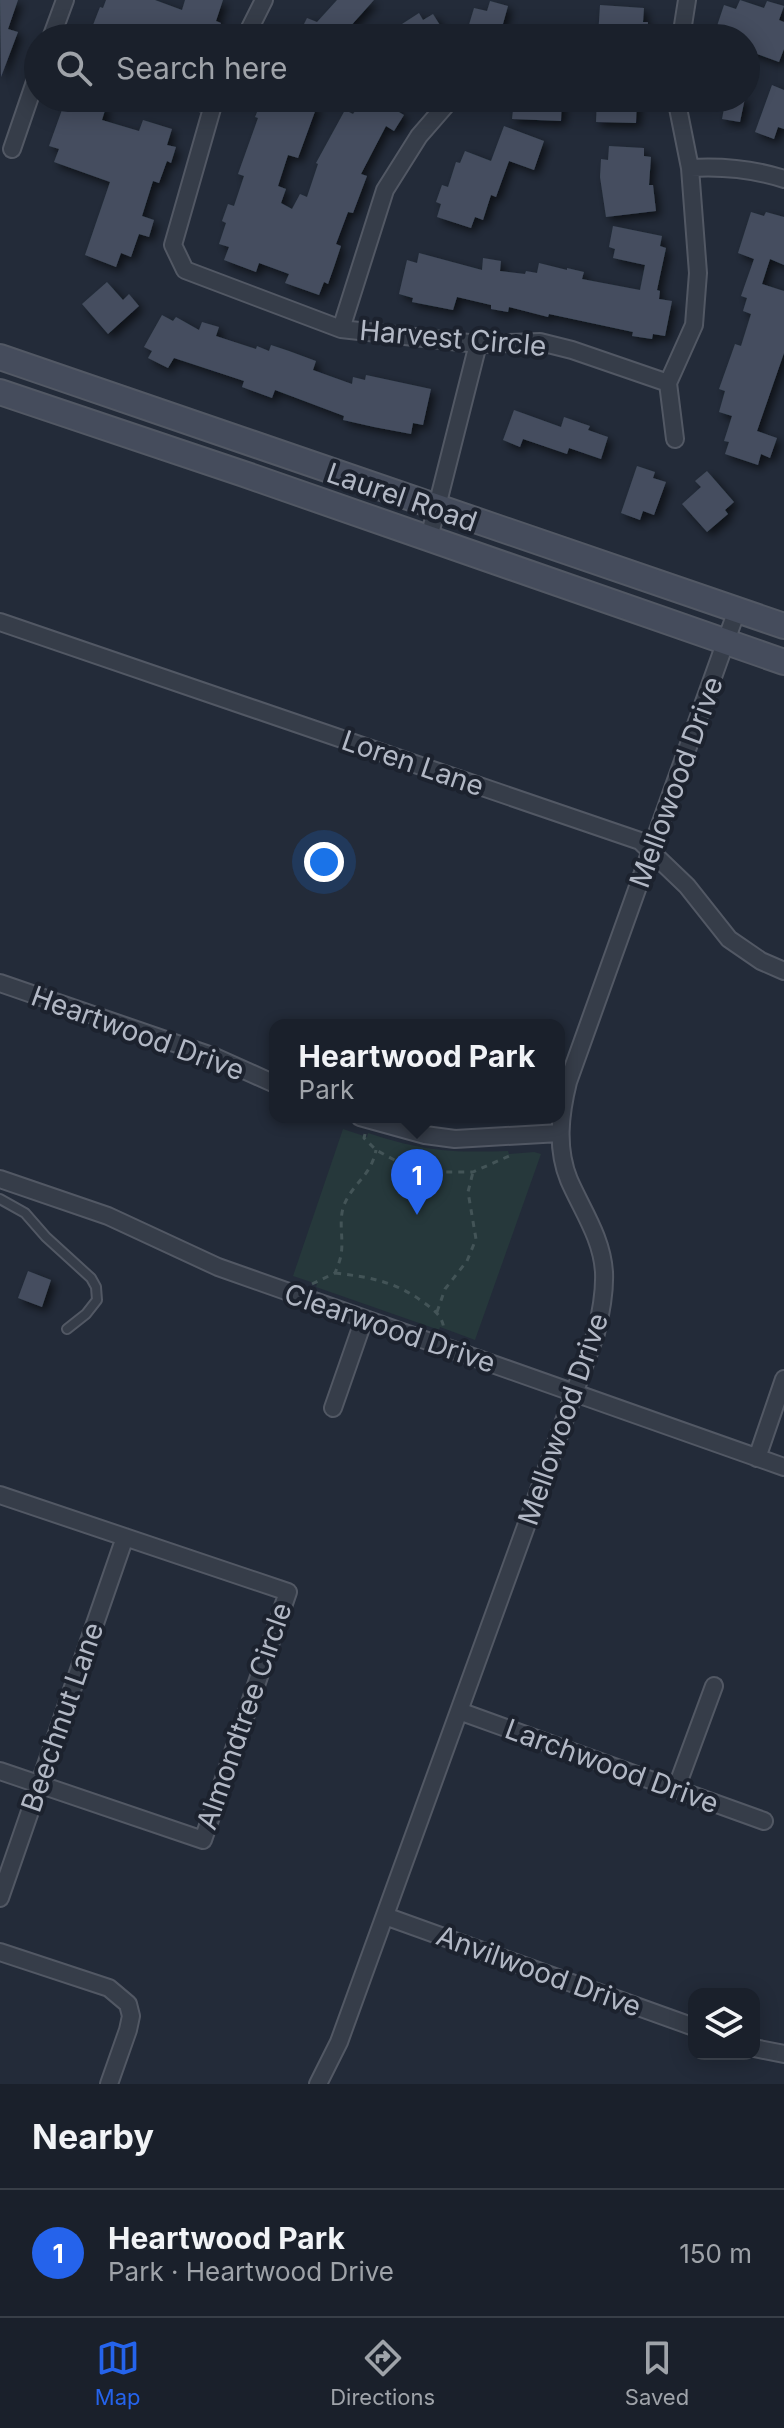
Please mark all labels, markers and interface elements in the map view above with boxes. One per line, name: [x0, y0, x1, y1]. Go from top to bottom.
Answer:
search box: [24, 24, 760, 112]
icon: search: [52, 46, 96, 90]
text: Search here: [116, 50, 288, 86]
street label: Harvest Circle: [358, 313, 548, 363]
street label: Laurel Road: [322, 455, 482, 539]
street label: Mellowood Drive: [622, 672, 730, 892]
street label: Loren Lane: [338, 723, 488, 803]
your location: [304, 842, 344, 882]
street label: Heartwood Drive: [27, 979, 249, 1087]
popup: [269, 1019, 565, 1123]
text: Heartwood Park: [299, 1038, 535, 1074]
text: Park: [299, 1074, 354, 1105]
pin: 1: [391, 1149, 443, 1215]
street label: Clearwood Drive: [280, 1276, 500, 1380]
street label: Mellowood Drive: [511, 1309, 615, 1529]
street label: Almondtree Circle: [189, 1598, 299, 1834]
street label: Beechnut Lane: [14, 1618, 110, 1816]
street label: Larchwood Drive: [501, 1712, 723, 1820]
street label: Anvilwood Drive: [432, 1918, 646, 2024]
map controls: [688, 1988, 760, 2060]
button: layers: [688, 1988, 760, 2060]
text: Nearby: [32, 2116, 154, 2157]
text: Heartwood Park: [108, 2220, 345, 2256]
text: 1: [52, 2238, 64, 2269]
text: 150 m: [679, 2238, 752, 2269]
text: Park · Heartwood Drive: [108, 2256, 394, 2287]
tab: Map: [95, 2336, 141, 2410]
tab: Directions: [330, 2336, 435, 2410]
tab: Saved: [625, 2336, 689, 2410]

